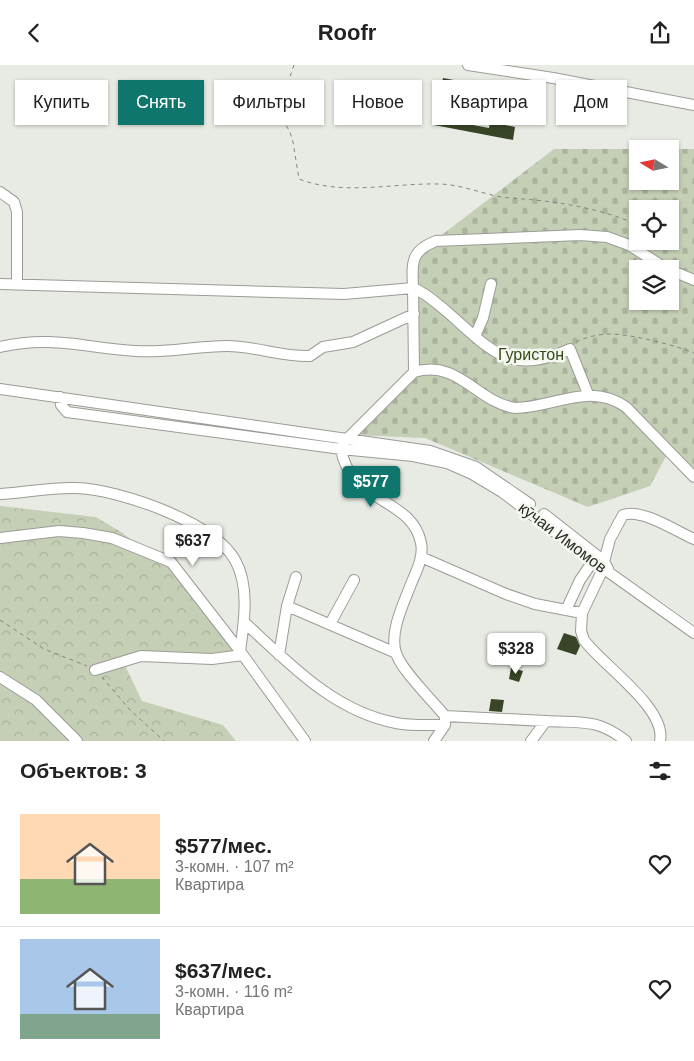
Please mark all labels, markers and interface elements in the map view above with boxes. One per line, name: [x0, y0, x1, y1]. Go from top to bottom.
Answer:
icon: back: [20, 19, 48, 47]
icon: share: [646, 19, 674, 47]
text: Roofr: [318, 20, 376, 45]
chip: Купить: [15, 80, 108, 125]
chip: Снять: [118, 80, 204, 125]
chip: Фильтры: [214, 80, 324, 125]
chip: Новое: [334, 80, 422, 125]
chip: Квартира: [432, 80, 546, 125]
chip: Дом: [556, 80, 627, 125]
north arrow: [629, 140, 679, 190]
map controls: [629, 140, 679, 310]
button: locate: [629, 200, 679, 250]
button: layers: [629, 260, 679, 310]
park label: Гуристон: [498, 346, 564, 363]
pin: $577: [341, 465, 401, 508]
text: $577: [353, 473, 389, 490]
street label: кӯчаи Имомов: [515, 499, 610, 576]
pin: $637: [163, 525, 223, 567]
text: $637: [175, 532, 211, 549]
pin: $328: [486, 633, 546, 675]
text: $328: [498, 640, 534, 657]
icon: filters: [646, 757, 674, 785]
text: Объектов: 3: [20, 759, 147, 782]
icon: home: [60, 834, 120, 894]
text: $577/мес.: [175, 834, 272, 857]
icon: heart: [646, 850, 674, 878]
text: 3-комн. · 107 m²: [175, 858, 294, 875]
text: Квартира: [175, 876, 244, 893]
icon: home: [60, 959, 120, 1019]
text: $637/мес.: [175, 959, 272, 982]
icon: heart: [646, 975, 674, 1003]
text: 3-комн. · 116 m²: [175, 983, 292, 1000]
text: Квартира: [175, 1001, 244, 1018]

